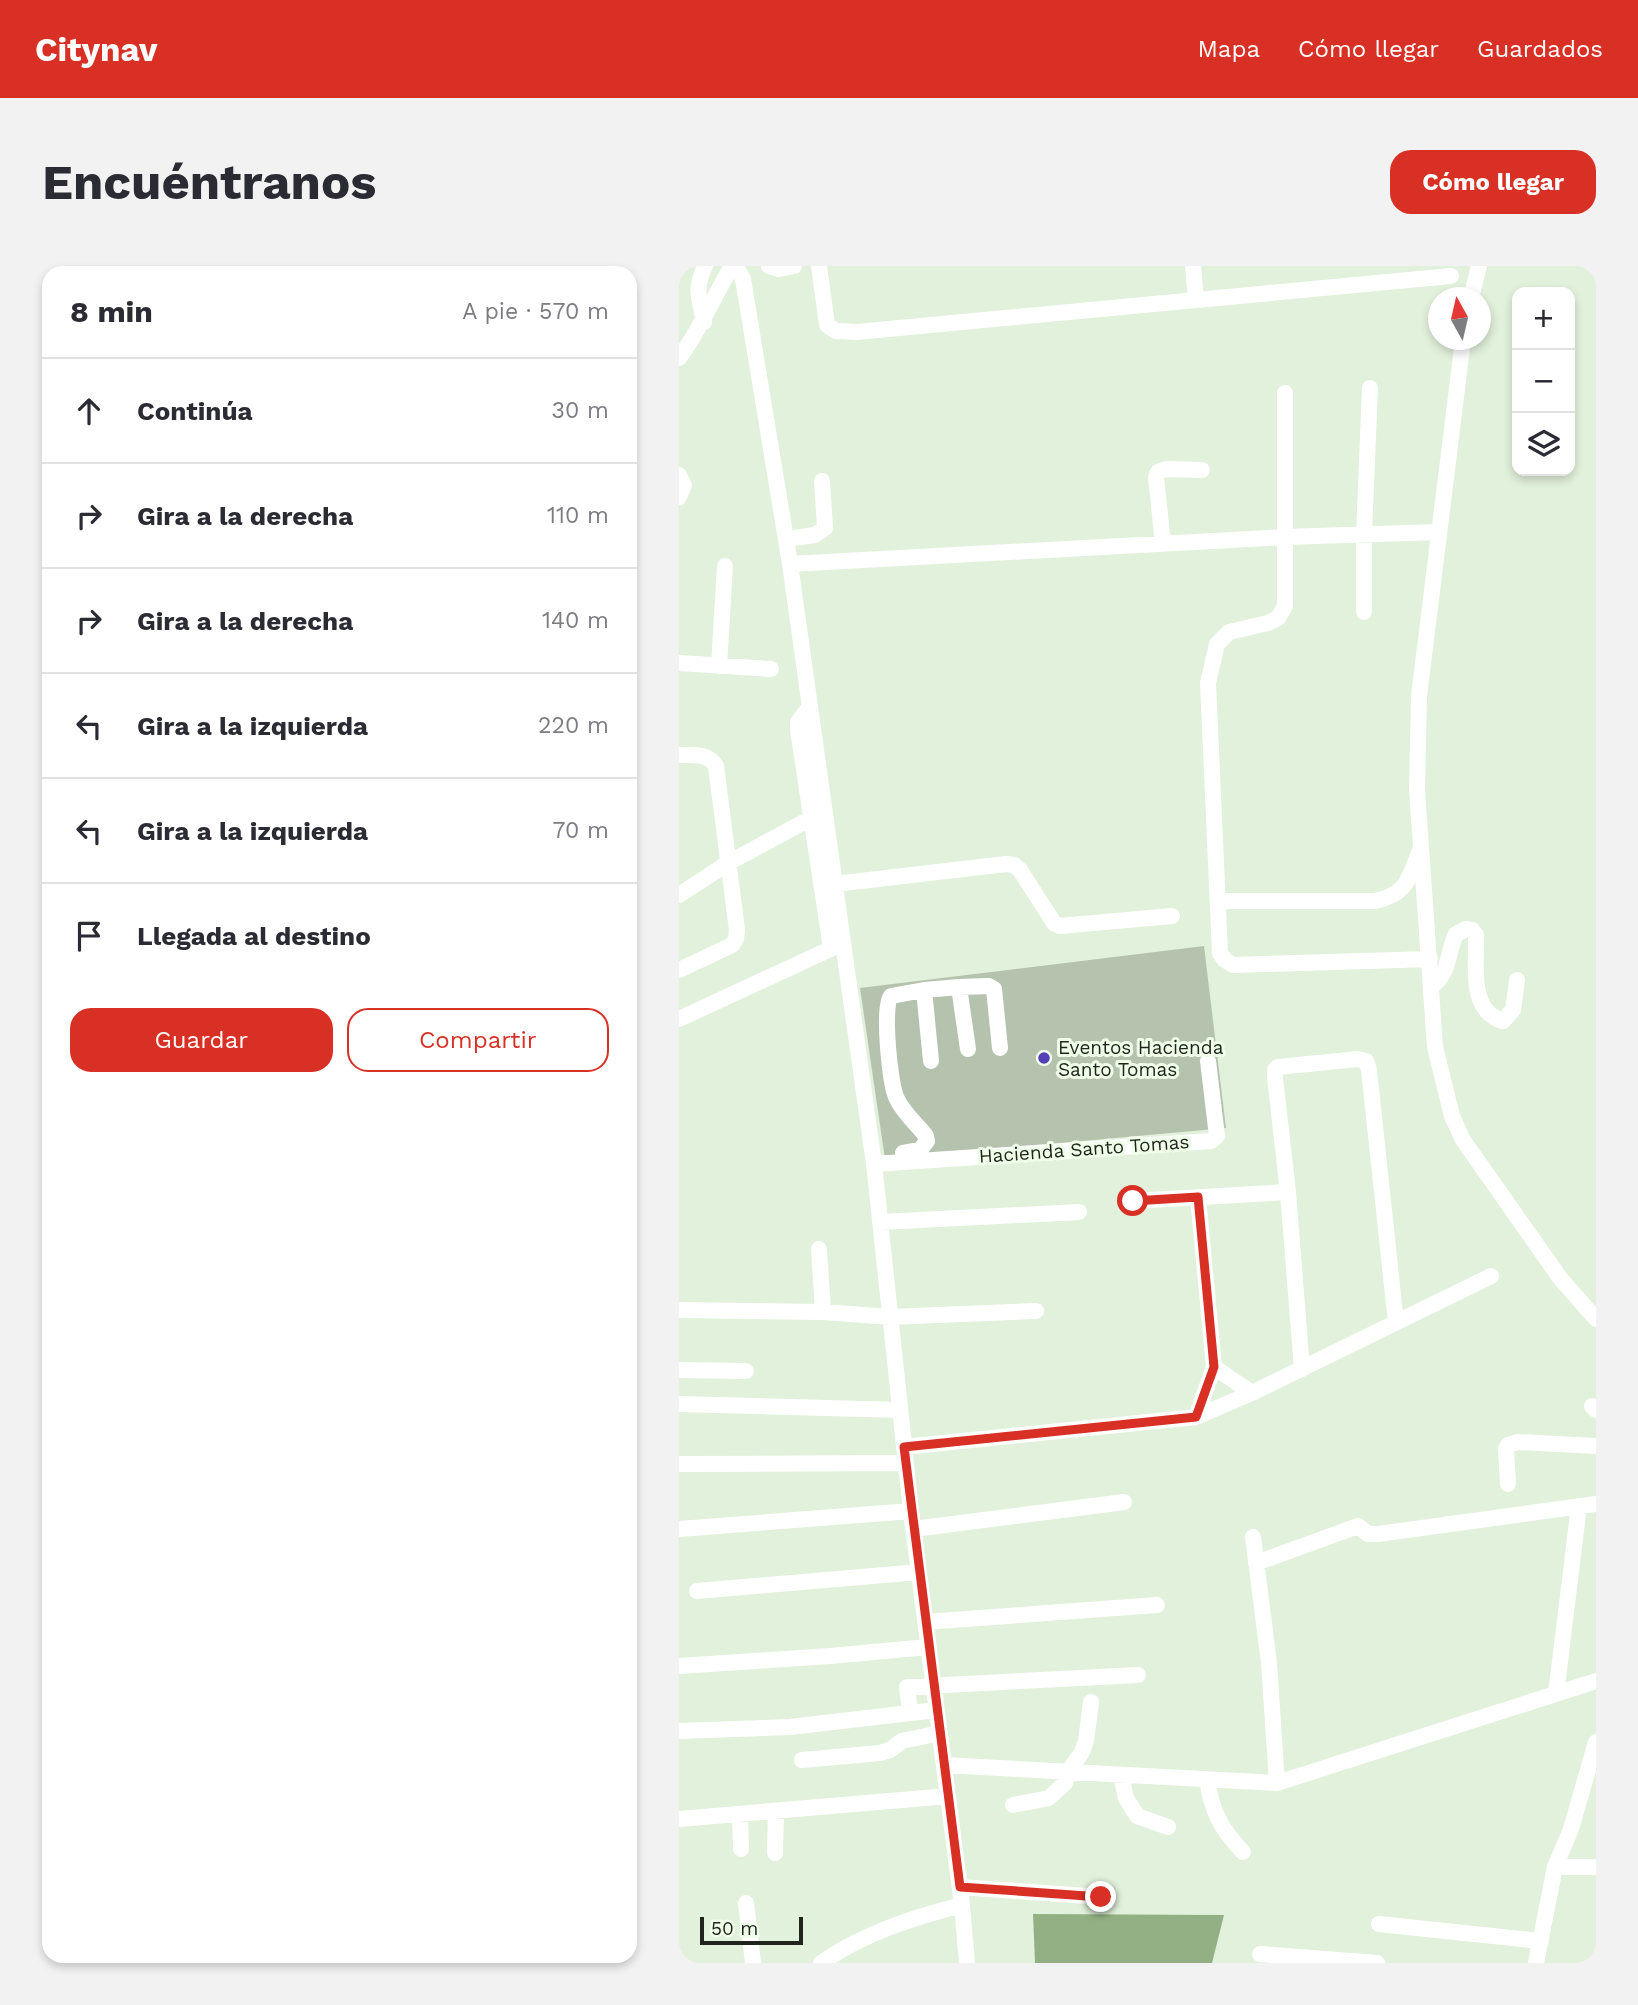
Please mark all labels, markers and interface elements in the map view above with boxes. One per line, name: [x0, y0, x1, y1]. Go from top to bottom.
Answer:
text: Citynav: [35, 30, 157, 69]
text: Mapa: [1198, 35, 1260, 63]
text: Cómo llegar: [1298, 35, 1439, 63]
text: Guardados: [1477, 35, 1603, 63]
button: Cómo llegar: [1390, 150, 1596, 214]
text: Encuéntranos: [42, 153, 376, 211]
north arrow: [1428, 287, 1491, 350]
map controls: [1512, 287, 1575, 476]
button: +: [1512, 287, 1575, 350]
text: 8 min: [70, 294, 153, 329]
text: A pie · 570 m: [462, 298, 609, 325]
button: −: [1512, 350, 1575, 413]
icon: ahead: [70, 392, 108, 430]
text: Continúa: [137, 396, 253, 426]
text: 30 m: [552, 397, 609, 424]
button: layers: [1512, 413, 1575, 476]
icon: right: [70, 497, 108, 535]
text: Gira a la derecha: [137, 501, 353, 531]
text: 110 m: [547, 502, 609, 529]
icon: right: [70, 602, 108, 640]
text: Gira a la derecha: [137, 606, 353, 636]
text: 140 m: [542, 607, 609, 634]
icon: left: [70, 707, 108, 745]
text: Gira a la izquierda: [137, 711, 368, 741]
text: 220 m: [538, 712, 609, 739]
icon: left: [70, 812, 108, 850]
text: Gira a la izquierda: [137, 816, 368, 846]
text: 70 m: [552, 817, 609, 844]
icon: arrive: [70, 917, 108, 955]
text: Llegada al destino: [137, 921, 371, 951]
button: Guardar: [70, 1008, 333, 1072]
button: Compartir: [347, 1008, 609, 1072]
place label: Eventos Hacienda Santo Tomas: [1058, 1036, 1224, 1081]
marker: Eventos Hacienda Santo Tomas: [1036, 1050, 1052, 1066]
street label: Hacienda Santo Tomas: [978, 1130, 1190, 1168]
route start: [1117, 1185, 1148, 1216]
route end: [1085, 1881, 1116, 1912]
scale bar: [700, 1914, 803, 1946]
text: 50 m: [711, 1917, 758, 1940]

